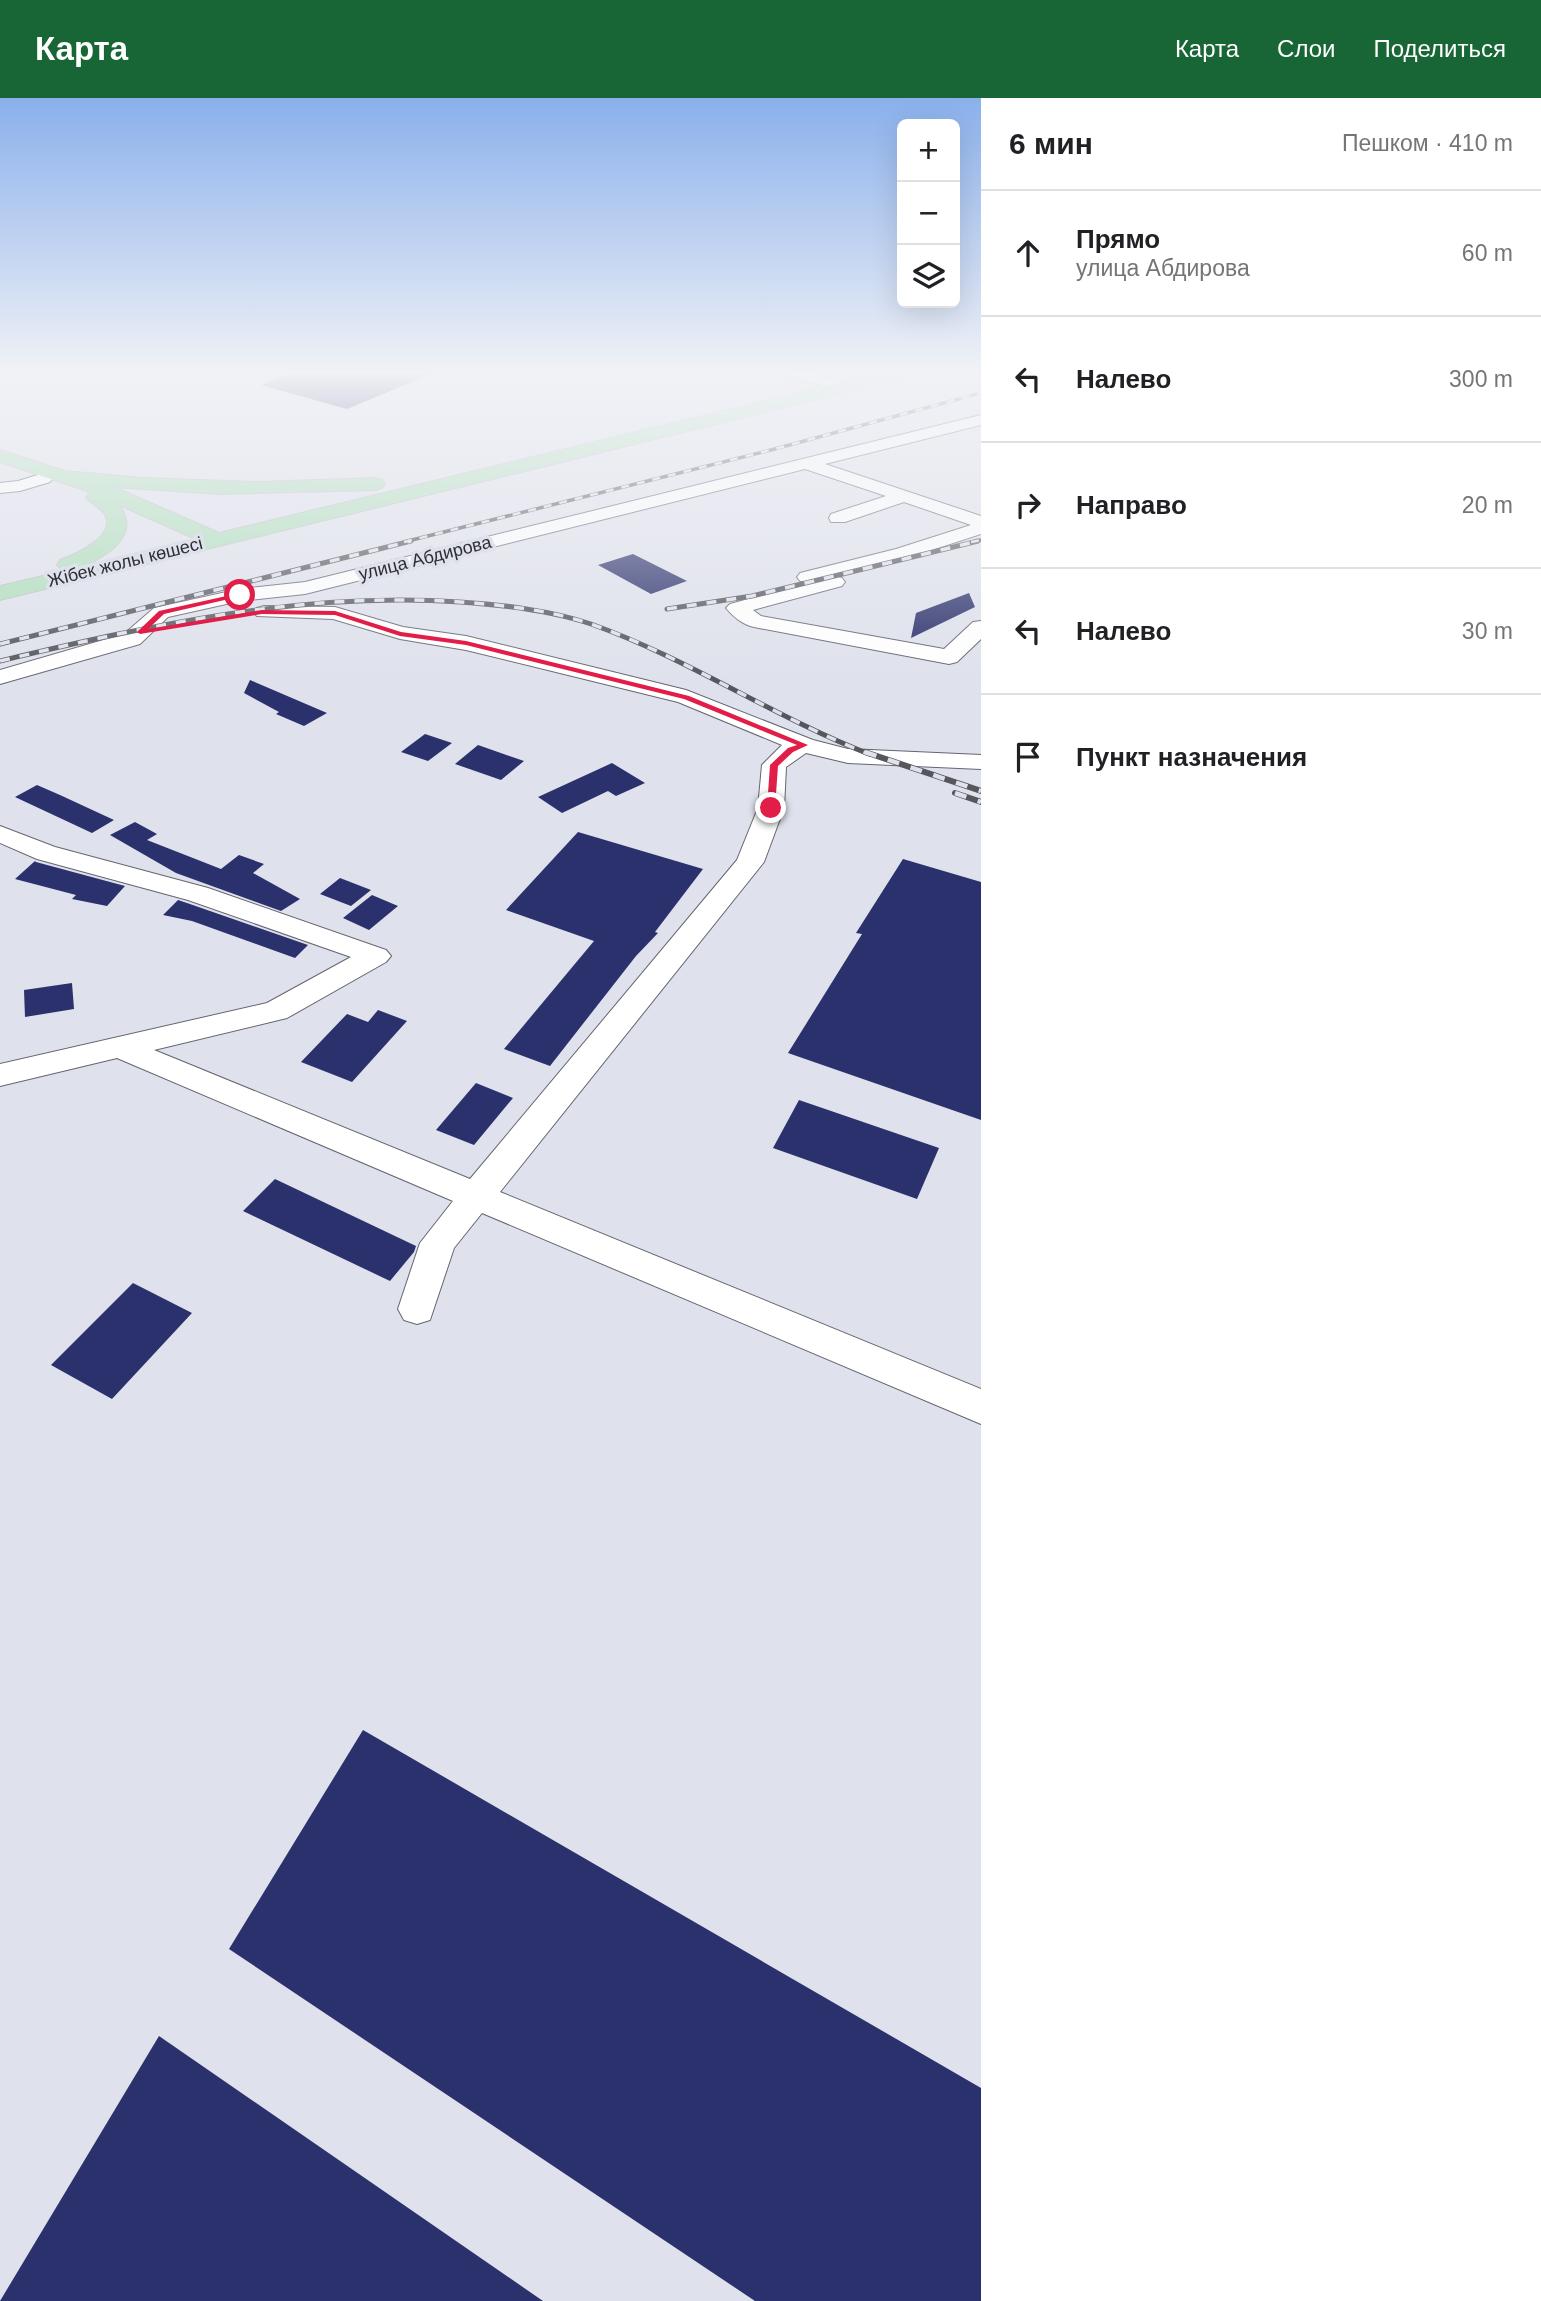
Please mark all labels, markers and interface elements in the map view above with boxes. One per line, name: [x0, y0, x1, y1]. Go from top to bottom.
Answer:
text: Карта: [35, 30, 128, 67]
text: Карта: [1175, 35, 1239, 62]
text: Слои: [1277, 35, 1335, 62]
text: Поделиться: [1373, 35, 1506, 62]
map controls: [897, 119, 960, 308]
button: +: [897, 119, 960, 182]
text: 6 мин: [1009, 127, 1093, 160]
text: Пешком · 410 m: [1342, 130, 1513, 156]
button: −: [897, 182, 960, 245]
text: Прямо: [1076, 224, 1160, 254]
icon: ahead: [1009, 234, 1047, 272]
text: 60 m: [1462, 240, 1513, 266]
button: layers: [897, 245, 960, 308]
text: улица Абдирова: [1076, 255, 1250, 281]
icon: left: [1009, 360, 1047, 398]
text: Налево: [1076, 364, 1171, 394]
text: 300 m: [1449, 366, 1513, 392]
icon: right: [1009, 486, 1047, 524]
text: Направо: [1076, 490, 1187, 520]
text: 20 m: [1462, 492, 1513, 518]
street label: улица Абдирова: [357, 532, 494, 584]
street label: Жібек жолы көшесі: [45, 533, 205, 591]
route start: [224, 579, 255, 610]
icon: left: [1009, 612, 1047, 650]
text: Налево: [1076, 616, 1171, 646]
text: 30 m: [1462, 618, 1513, 644]
icon: arrive: [1009, 738, 1047, 776]
text: Пункт назначения: [1076, 742, 1307, 772]
route end: [755, 792, 786, 823]

